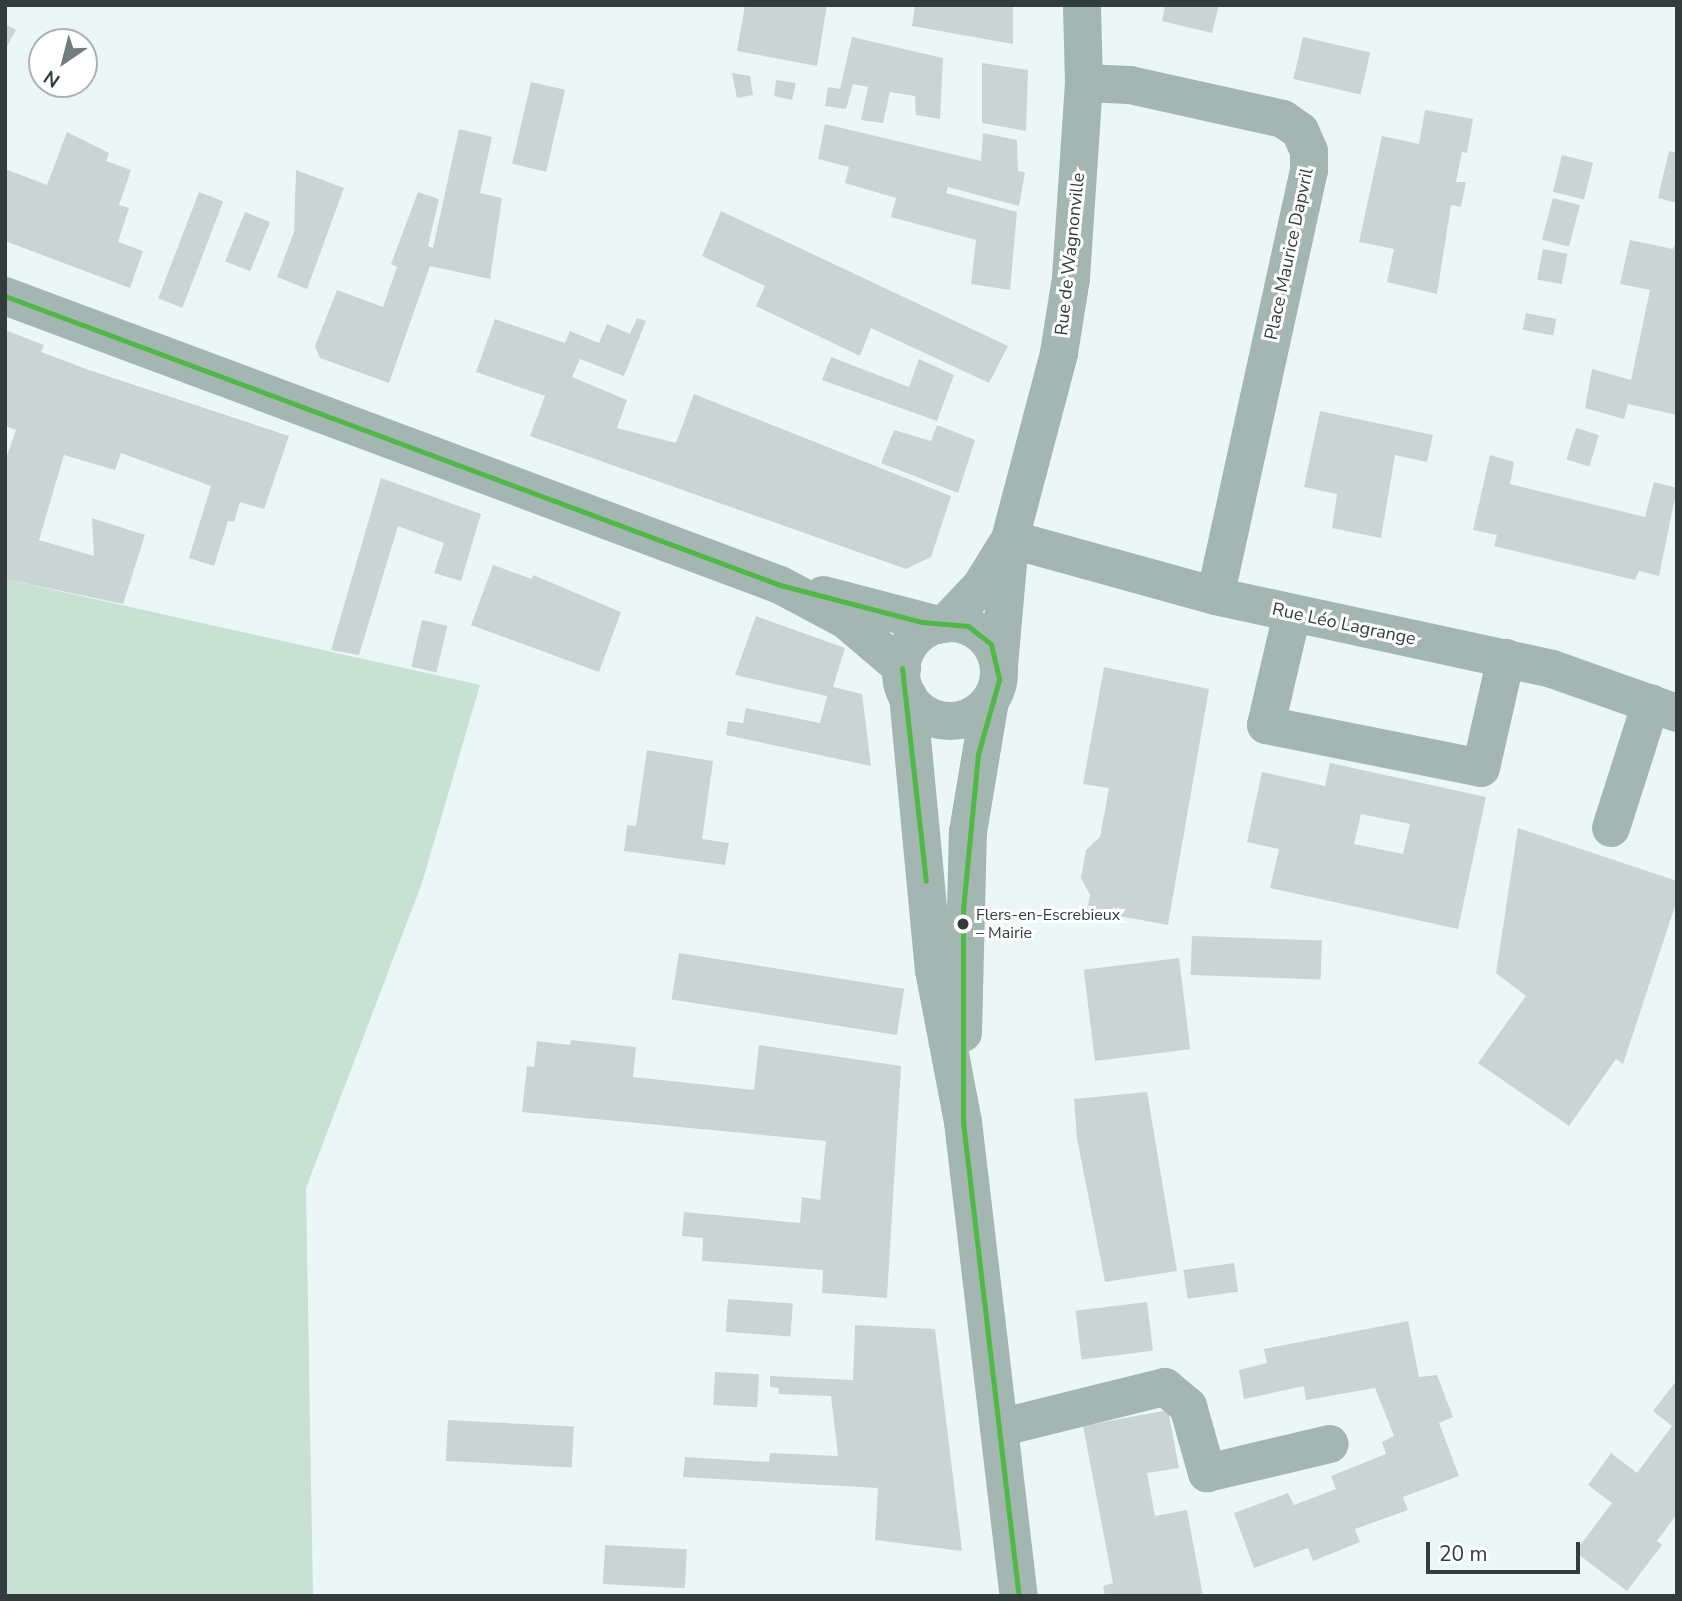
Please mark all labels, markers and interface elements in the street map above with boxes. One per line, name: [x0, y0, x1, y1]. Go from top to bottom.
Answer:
north arrow: [28, 28, 98, 98]
text: N: [39, 64, 65, 93]
street label: Place Maurice Dapvril: [1260, 166, 1318, 342]
street label: Rue de Wagnonville: [1051, 171, 1089, 337]
street label: Rue Léo Lagrange: [1270, 598, 1418, 650]
place label: Flers-en-Escrebieux – Mairie: [976, 905, 1120, 943]
marker: Flers-en-Escrebieux – Mairie: [956, 917, 970, 931]
scale bar: [1430, 1528, 1584, 1572]
text: 20 m: [1439, 1540, 1488, 1568]

